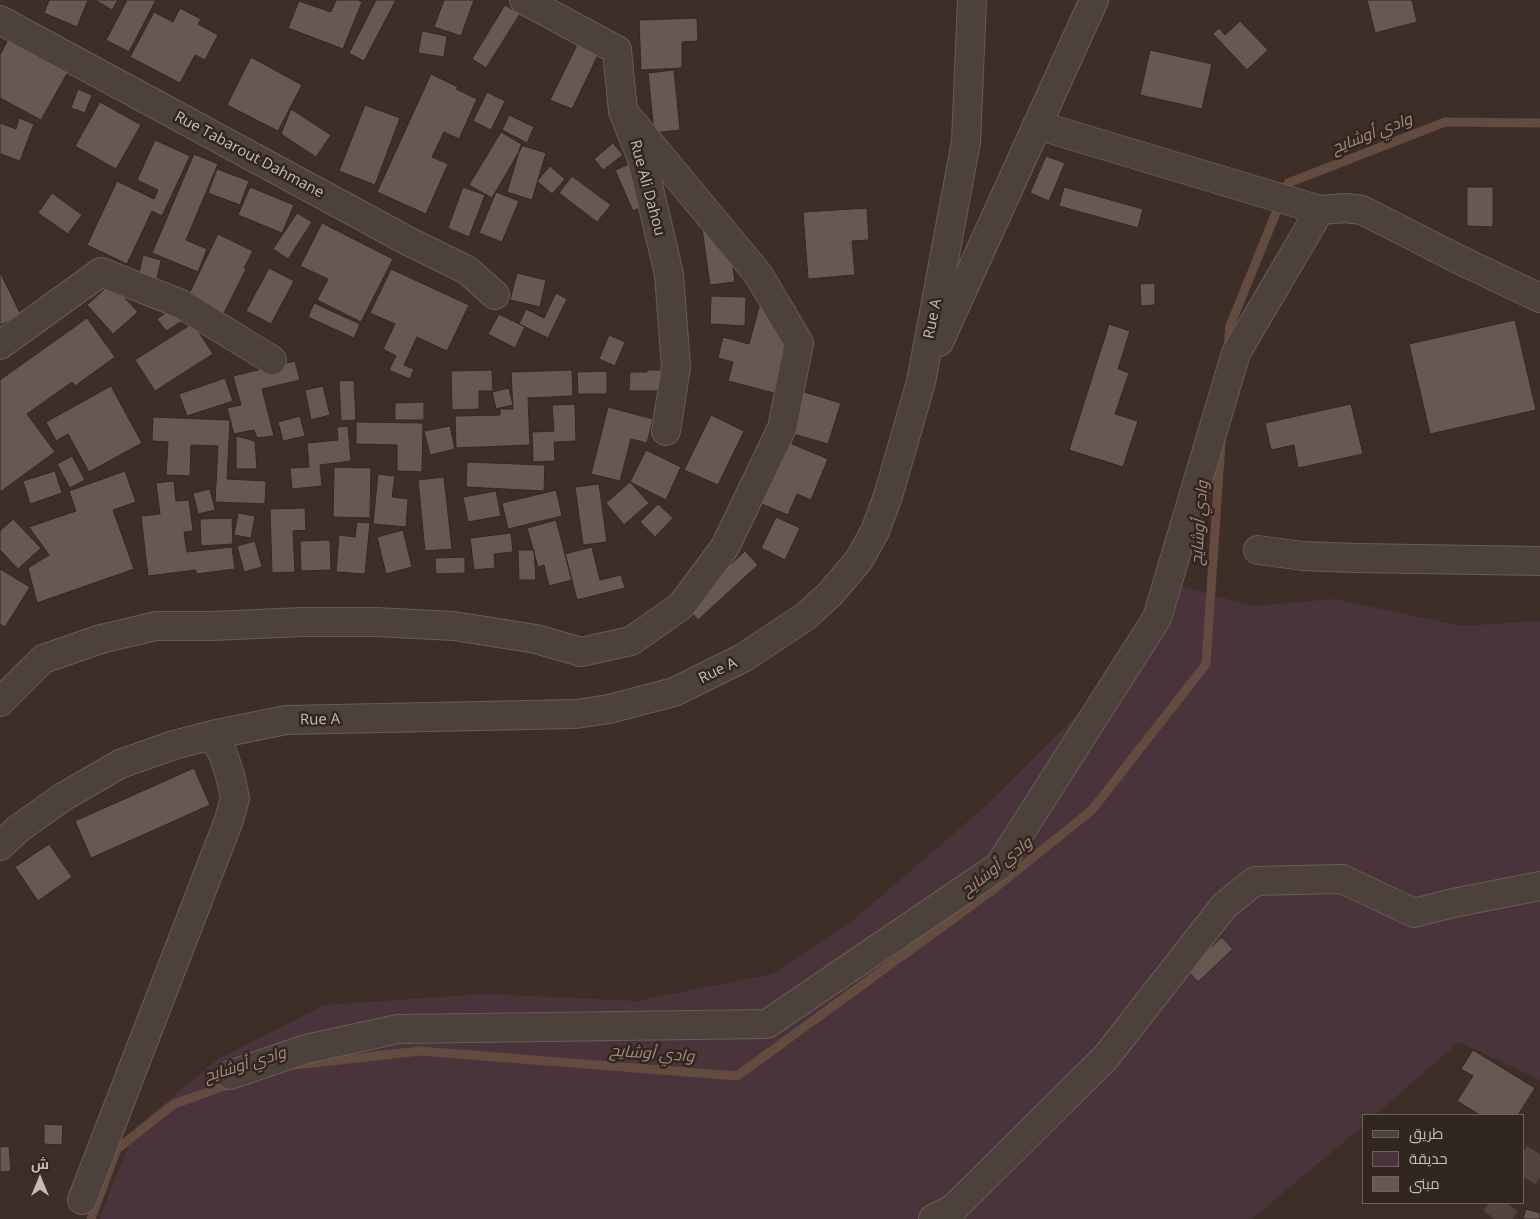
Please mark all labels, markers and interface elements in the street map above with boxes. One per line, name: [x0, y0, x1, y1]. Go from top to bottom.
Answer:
street label: Rue Tabarout Dahmane: [171, 108, 327, 202]
water label: وادي أوشايح: [1329, 110, 1415, 158]
street label: Rue Ali Dahou: [626, 138, 668, 238]
street label: Rue A: [920, 298, 946, 340]
water label: وادي أوشايح: [1187, 480, 1213, 566]
street label: Rue A: [696, 654, 740, 688]
street label: Rue A: [300, 711, 340, 729]
water label: وادي أوشايح: [958, 833, 1036, 901]
water label: وادي أوشايح: [609, 1041, 695, 1067]
water label: وادي أوشايح: [202, 1043, 288, 1087]
legend: [1362, 1114, 1525, 1204]
text: طريق: [1409, 1123, 1443, 1143]
text: حديقة: [1409, 1148, 1448, 1168]
north arrow: [15, 1154, 65, 1204]
text: ش: [31, 1154, 49, 1173]
text: مبنى: [1409, 1173, 1440, 1193]

